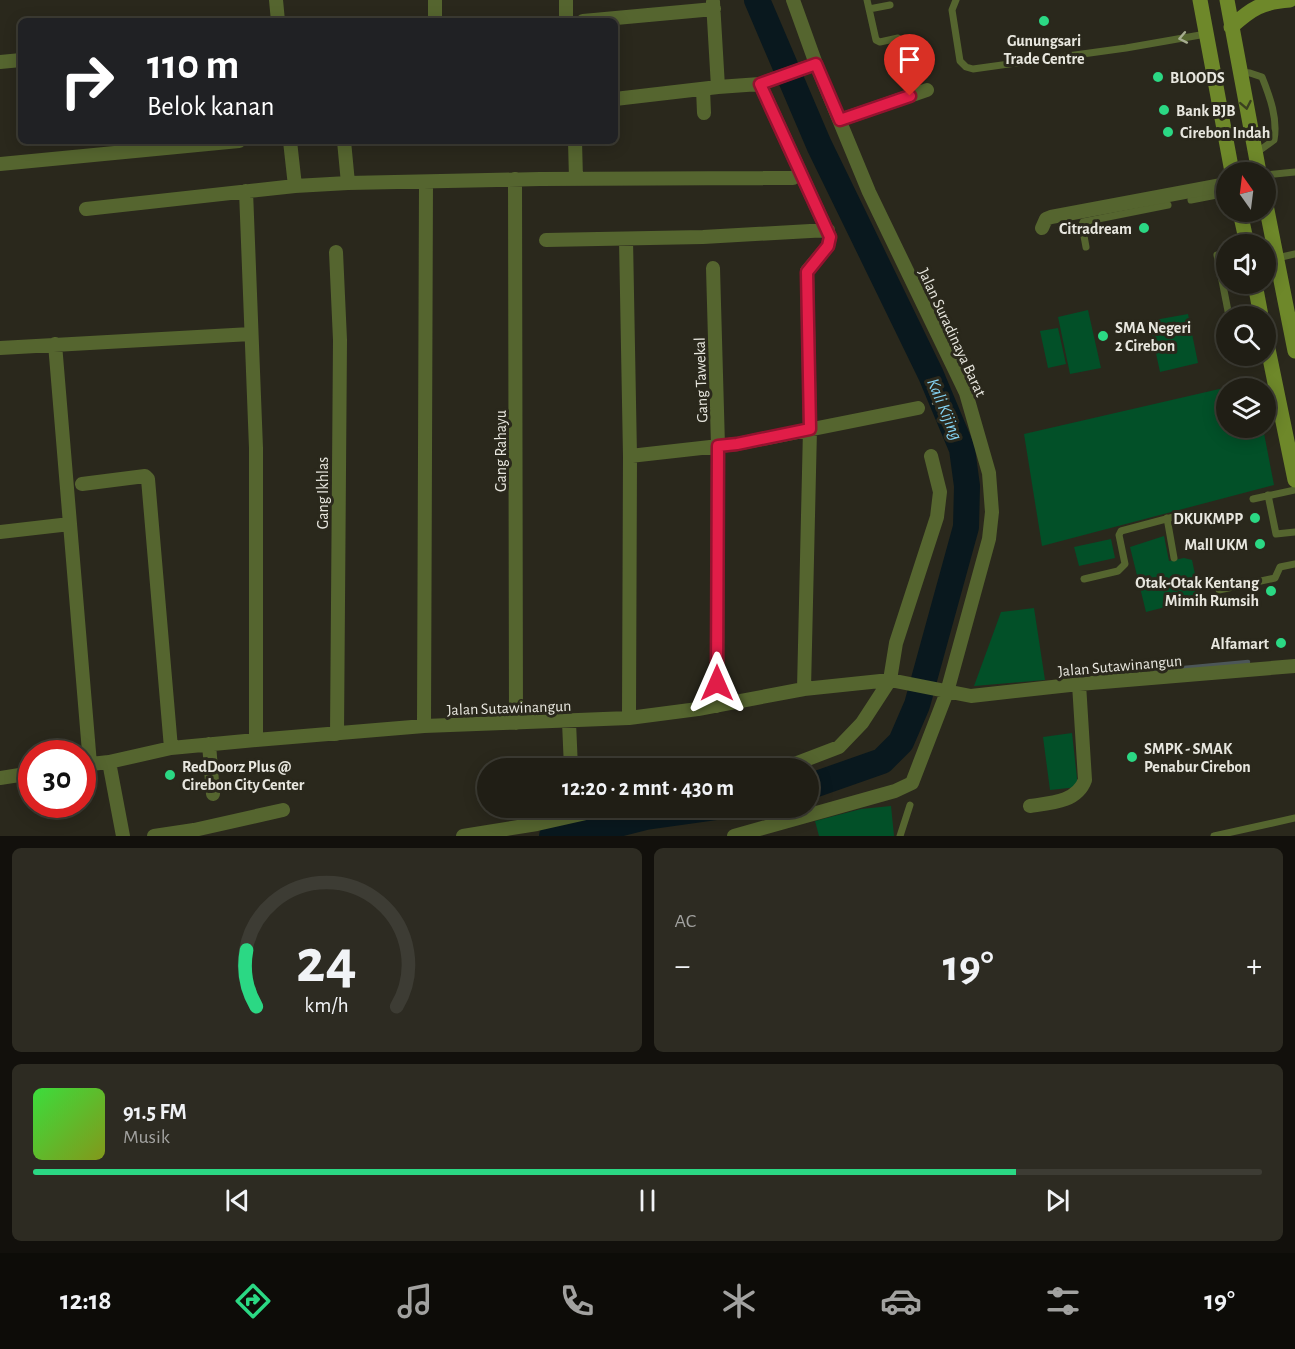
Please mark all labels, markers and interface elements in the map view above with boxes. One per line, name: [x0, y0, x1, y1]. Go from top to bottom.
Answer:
marker: Gunungsari Trade Centre: [1037, 14, 1051, 28]
one-way arrow: [1178, 31, 1188, 44]
place label: Gunungsari Trade Centre: [1003, 33, 1085, 67]
pin: [884, 34, 935, 96]
icon: right: [48, 42, 126, 120]
icon: arrive: [893, 43, 926, 76]
text: 110 m: [147, 44, 239, 86]
marker: BLOODS: [1151, 70, 1165, 84]
place label: BLOODS: [1170, 70, 1225, 86]
text: Belok kanan: [147, 93, 274, 120]
one-way arrow: [1239, 99, 1252, 109]
marker: Bank BJB: [1157, 103, 1171, 117]
place label: Bank BJB: [1176, 103, 1236, 119]
marker: Cirebon Indah: [1161, 125, 1175, 139]
place label: Cirebon Indah: [1180, 125, 1270, 141]
north arrow: [1216, 162, 1276, 222]
map controls: [1216, 162, 1276, 438]
place label: Citradream: [1059, 221, 1132, 237]
marker: Citradream: [1137, 221, 1151, 235]
button: sound: [1216, 234, 1276, 294]
street label: Jalan Suradinaya Barat: [914, 266, 989, 399]
button: search: [1216, 306, 1276, 366]
place label: SMA Negeri 2 Cirebon: [1115, 320, 1191, 354]
marker: SMA Negeri 2 Cirebon: [1096, 329, 1110, 343]
street label: Gang Tawekal: [692, 337, 710, 423]
water label: Kali Kijing: [923, 376, 965, 443]
button: layers: [1216, 378, 1276, 438]
street label: Gang Rahayu: [493, 410, 510, 492]
street label: Gang Ikhlas: [315, 457, 331, 529]
place label: DKUKMPP: [1173, 511, 1243, 527]
marker: DKUKMPP: [1248, 511, 1262, 525]
place label: Mall UKM: [1185, 537, 1248, 553]
marker: Mall UKM: [1253, 537, 1267, 551]
place label: Otak-Otak Kentang Mimih Rumsih: [1135, 575, 1260, 609]
marker: Otak-Otak Kentang Mimih Rumsih: [1264, 584, 1278, 598]
place label: Alfamart: [1211, 636, 1270, 652]
marker: Alfamart: [1274, 636, 1288, 650]
position arrow: [685, 651, 749, 715]
street label: Jalan Sutawinangun: [1057, 653, 1183, 679]
street label: Jalan Sutawinangun: [447, 698, 572, 718]
speed limit sign: 30: [18, 740, 96, 818]
place label: SMPK - SMAK Penabur Cirebon: [1144, 741, 1251, 775]
marker: SMPK - SMAK Penabur Cirebon: [1125, 750, 1139, 764]
place label: RedDoorz Plus @ Cirebon City Center: [182, 759, 305, 794]
marker: RedDoorz Plus @ Cirebon City Center: [163, 768, 177, 782]
text: 12:20 · 2 mnt · 430 m: [562, 777, 734, 799]
text: AC: [675, 911, 696, 931]
text: 24: [296, 931, 357, 993]
text: 19°: [943, 944, 994, 989]
text: −: [675, 950, 690, 983]
text: +: [1246, 950, 1262, 983]
text: km/h: [305, 995, 349, 1016]
text: 91.5 FM: [123, 1101, 187, 1123]
text: Musik: [123, 1127, 170, 1147]
icon: previous: [221, 1184, 254, 1217]
icon: pause: [631, 1184, 664, 1217]
icon: next: [1041, 1184, 1074, 1217]
icon: directions: [232, 1280, 274, 1322]
icon: music: [394, 1280, 436, 1322]
icon: phone: [556, 1280, 598, 1322]
icon: climate: [718, 1280, 760, 1322]
icon: car: [880, 1280, 922, 1322]
icon: filters: [1042, 1280, 1084, 1322]
text: 12:18: [60, 1287, 112, 1314]
text: 19°: [1204, 1287, 1235, 1314]

